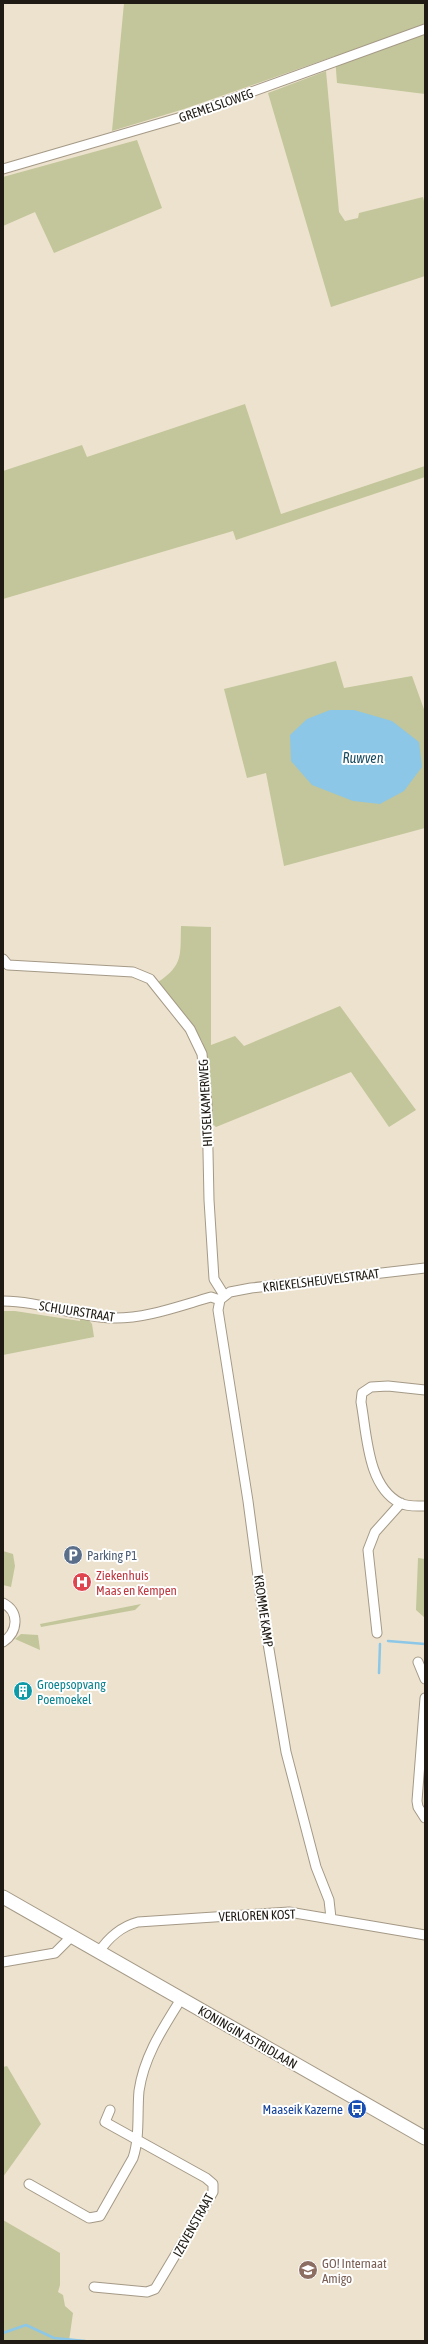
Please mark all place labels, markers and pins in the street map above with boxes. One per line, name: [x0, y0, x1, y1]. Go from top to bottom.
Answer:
parking icon: Parking P1: [62, 1544, 84, 1566]
place label: Parking P1: [87, 1548, 137, 1563]
place label: Ziekenhuis Maas en Kempen: [96, 1568, 177, 1598]
hospital icon: Ziekenhuis Maas en Kempen: [71, 1571, 93, 1593]
place label: Groepsopvang Poemoekel: [37, 1677, 106, 1707]
building icon: Groepsopvang Poemoekel: [12, 1680, 34, 1702]
bus stop icon: Maaseik Kazerne: [346, 2098, 368, 2120]
place label: Maaseik Kazerne: [263, 2102, 343, 2117]
place label: GO! Internaat Amigo: [322, 2256, 387, 2286]
school or university icon: GO! Internaat Amigo: [297, 2259, 319, 2281]

